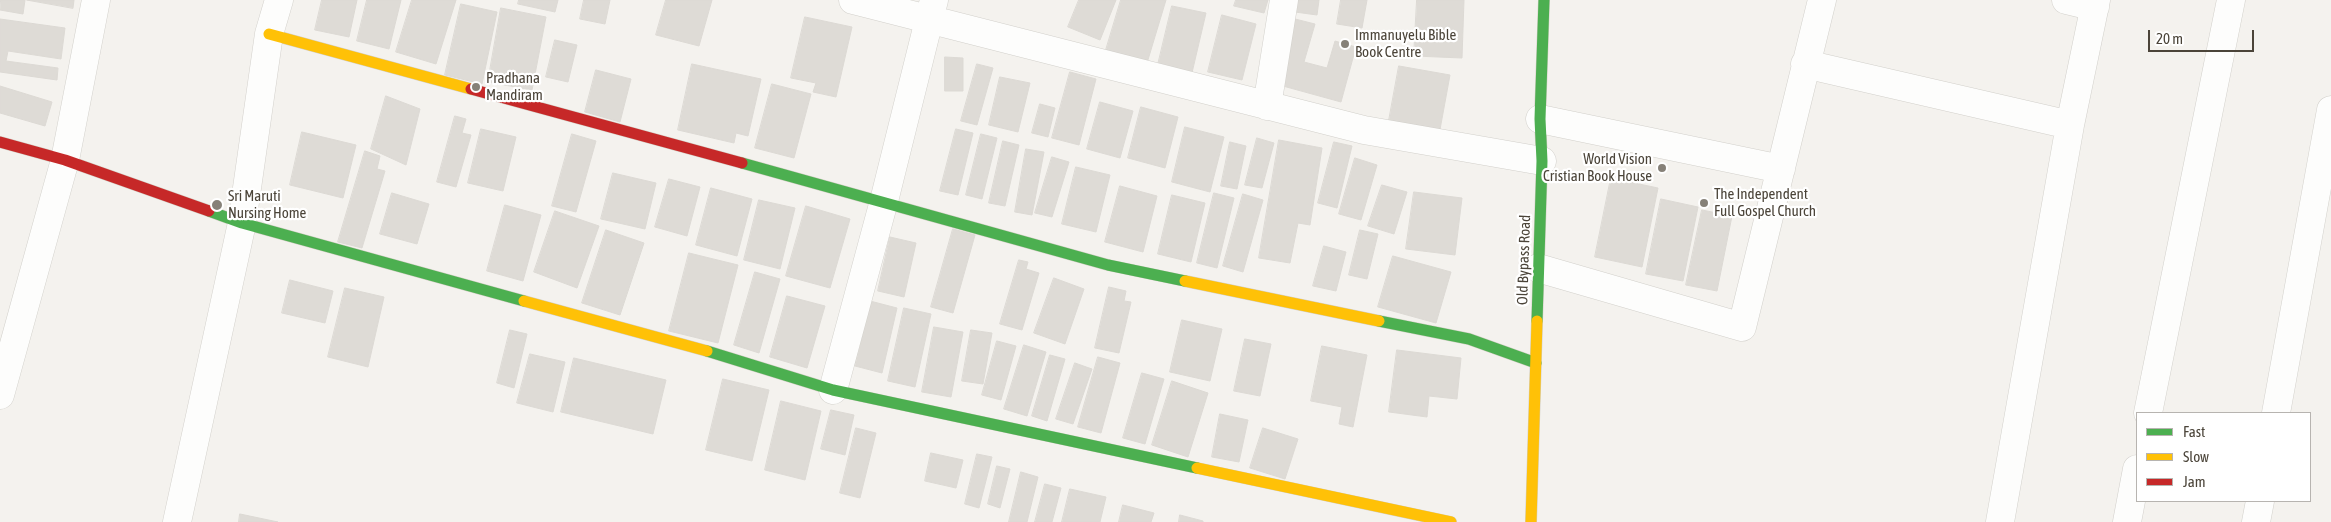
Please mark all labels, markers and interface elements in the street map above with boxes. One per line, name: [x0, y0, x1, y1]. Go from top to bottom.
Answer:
scale bar: [2151, 20, 2257, 52]
place label: Immanuyelu Bible Book Centre: [1355, 26, 1456, 61]
text: 20 m: [2156, 30, 2183, 47]
marker: Immanuyelu Bible Book Centre: [1339, 38, 1351, 50]
place label: Pradhana Mandiram: [486, 69, 543, 104]
marker: Pradhana Mandiram: [470, 81, 482, 93]
place label: World Vision Cristian Book House: [1543, 150, 1652, 185]
marker: World Vision Cristian Book House: [1656, 162, 1668, 174]
place label: The Independent Full Gospel Church: [1714, 185, 1816, 220]
place label: Sri Maruti Nursing Home: [228, 187, 306, 222]
marker: The Independent Full Gospel Church: [1698, 197, 1710, 209]
marker: Sri Maruti Nursing Home: [210, 198, 224, 212]
street label: Old Bypass Road: [1513, 215, 1535, 305]
legend: [2136, 412, 2311, 502]
text: Fast: [2183, 423, 2205, 440]
text: Slow: [2183, 448, 2209, 465]
text: Jam: [2183, 473, 2206, 490]

